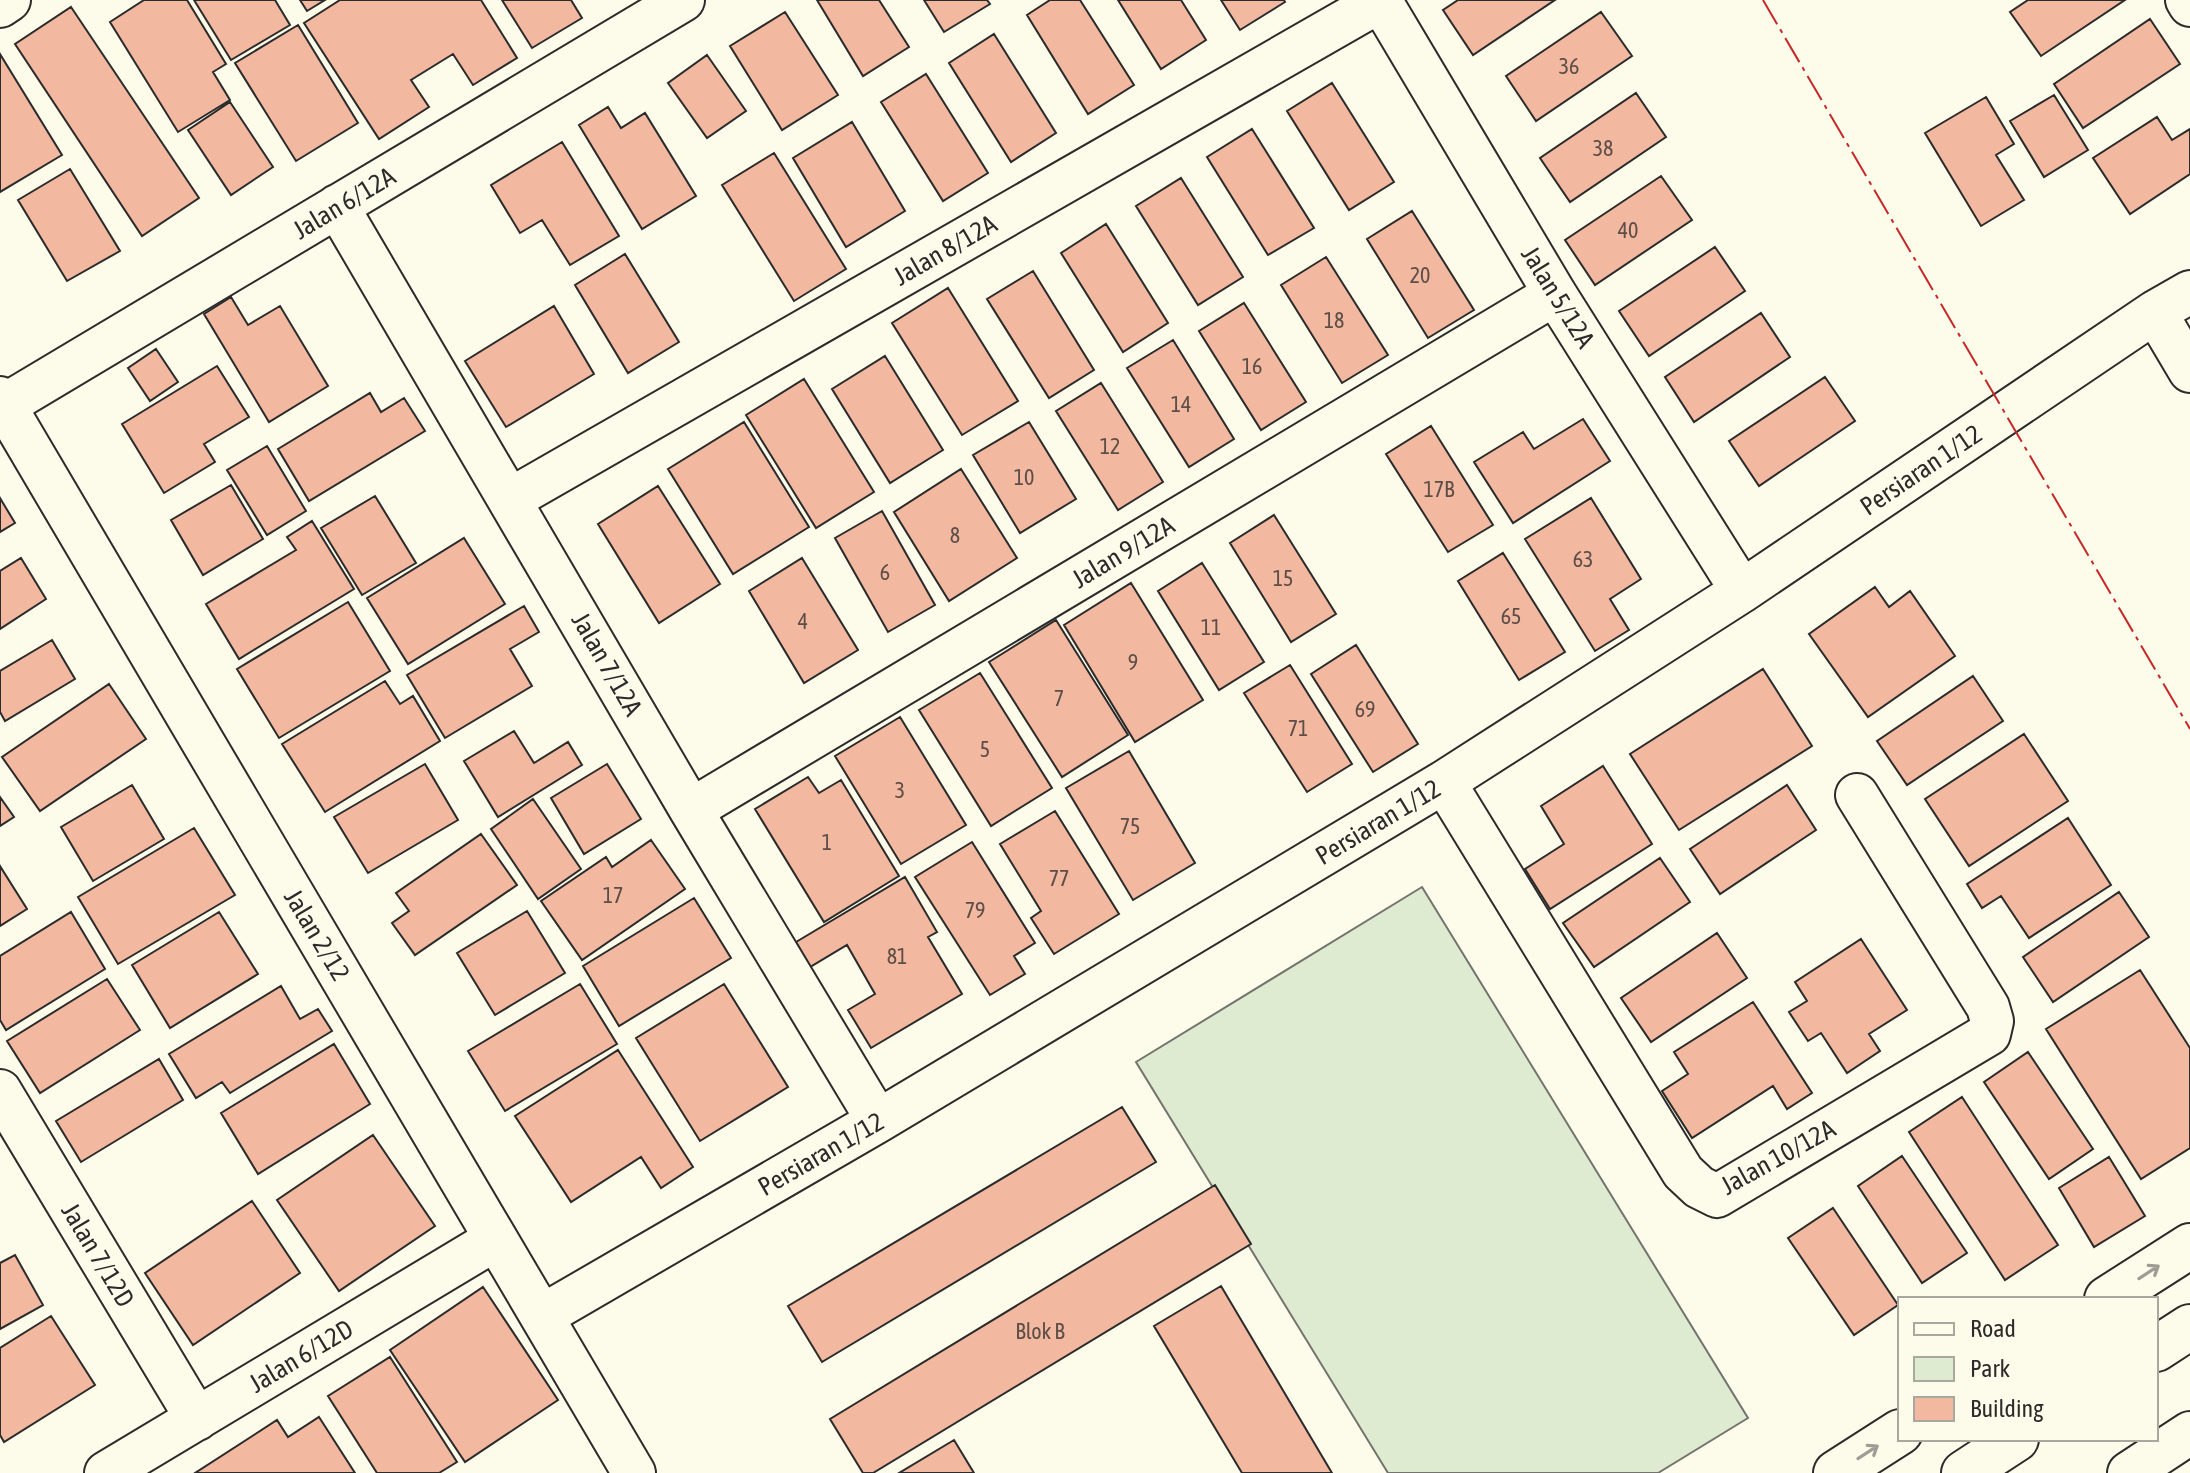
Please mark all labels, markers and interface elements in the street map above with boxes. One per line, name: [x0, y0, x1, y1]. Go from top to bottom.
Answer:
house number: 36: [1559, 53, 1579, 79]
house number: 38: [1593, 135, 1613, 161]
street label: Jalan 6/12A: [288, 161, 401, 245]
street label: Jalan 8/12A: [888, 208, 1002, 291]
house number: 40: [1618, 217, 1638, 243]
street label: Jalan 5/12A: [1515, 241, 1601, 353]
house number: 20: [1410, 262, 1430, 288]
house number: 18: [1324, 307, 1344, 333]
house number: 16: [1242, 353, 1262, 379]
house number: 14: [1171, 391, 1191, 417]
street label: Persiaran 1/12: [1855, 418, 1987, 522]
house number: 12: [1100, 433, 1120, 459]
house number: 10: [1014, 464, 1034, 490]
house number: 17B: [1423, 476, 1455, 502]
street label: Jalan 9/12A: [1067, 510, 1180, 594]
house number: 8: [950, 522, 960, 548]
house number: 63: [1573, 546, 1593, 572]
house number: 6: [880, 559, 890, 585]
house number: 15: [1273, 565, 1293, 591]
house number: 65: [1501, 603, 1521, 629]
street label: Jalan 7/12A: [566, 607, 649, 721]
house number: 4: [798, 608, 808, 634]
house number: 11: [1201, 614, 1221, 640]
house number: 9: [1128, 649, 1138, 675]
house number: 7: [1054, 685, 1064, 711]
house number: 69: [1355, 696, 1375, 722]
house number: 71: [1288, 715, 1308, 741]
house number: 5: [980, 736, 990, 762]
street label: Persiaran 1/12: [1310, 773, 1446, 871]
house number: 3: [895, 777, 905, 803]
house number: 75: [1120, 813, 1140, 839]
house number: 1: [822, 829, 832, 855]
house number: 77: [1049, 865, 1069, 891]
house number: 17: [603, 882, 623, 908]
street label: Jalan 2/12: [278, 884, 356, 986]
house number: 79: [965, 897, 985, 923]
house number: 81: [887, 943, 907, 969]
street label: Persiaran 1/12: [753, 1106, 889, 1202]
street label: Jalan 10/12A: [1716, 1113, 1841, 1201]
street label: Jalan 7/12D: [55, 1198, 141, 1312]
one-way arrow: [2137, 1264, 2159, 1281]
legend: [1898, 1297, 2158, 1441]
street label: Jalan 6/12D: [244, 1313, 358, 1399]
text: Road: [1970, 1315, 2016, 1342]
house number: Blok B: [1015, 1318, 1065, 1344]
text: Park: [1970, 1355, 2011, 1382]
text: Building: [1970, 1395, 2044, 1422]
one-way arrow: [1856, 1444, 1879, 1460]

